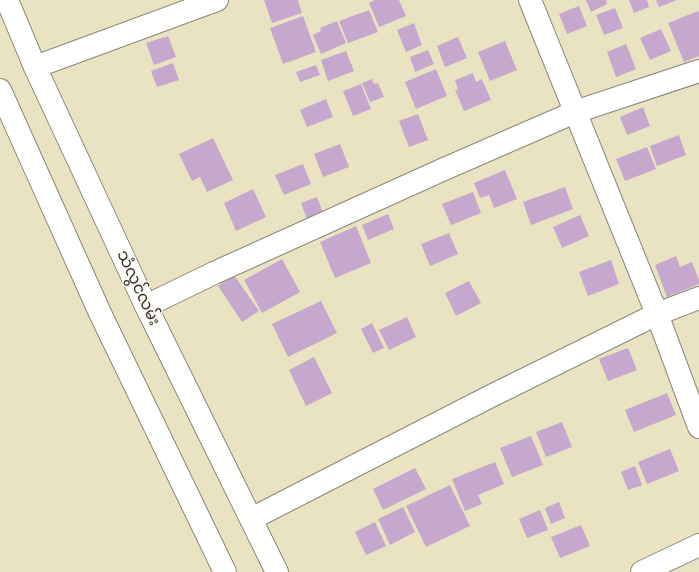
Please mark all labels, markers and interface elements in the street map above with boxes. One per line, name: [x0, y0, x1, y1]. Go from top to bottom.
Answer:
street label: သံလွင်လမ်း: [112, 247, 164, 329]

